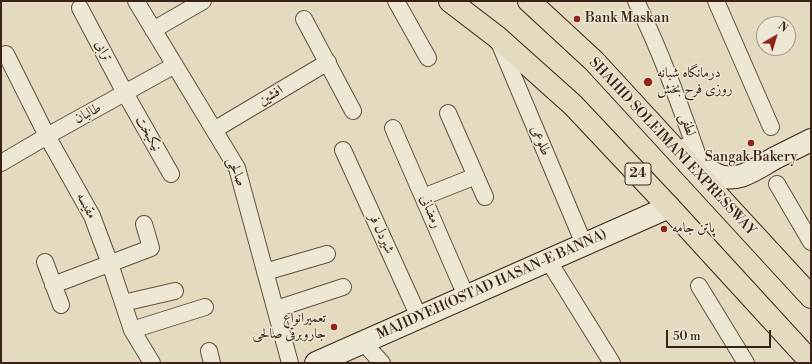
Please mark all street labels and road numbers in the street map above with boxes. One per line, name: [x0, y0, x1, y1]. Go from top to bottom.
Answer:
street label: ترابی: [90, 37, 116, 65]
street label: SHAHID SOLEIMANI EXPRESSWAY: [585, 55, 759, 239]
street label: افشین: [256, 82, 286, 110]
street label: طالبان: [72, 100, 104, 128]
street label: لطفی: [675, 111, 699, 139]
street label: نیکبخت: [131, 113, 165, 155]
street label: طلوعی: [526, 123, 554, 159]
street label: صالحی: [223, 155, 249, 189]
road number: 24: [625, 163, 651, 185]
street label: مقیسه: [72, 190, 100, 222]
street label: رمضانی: [416, 193, 444, 231]
street label: شیردل فر: [365, 211, 397, 257]
street label: MAJIDYEH(OSTAD HASAN-E BANNA): [374, 226, 610, 344]

